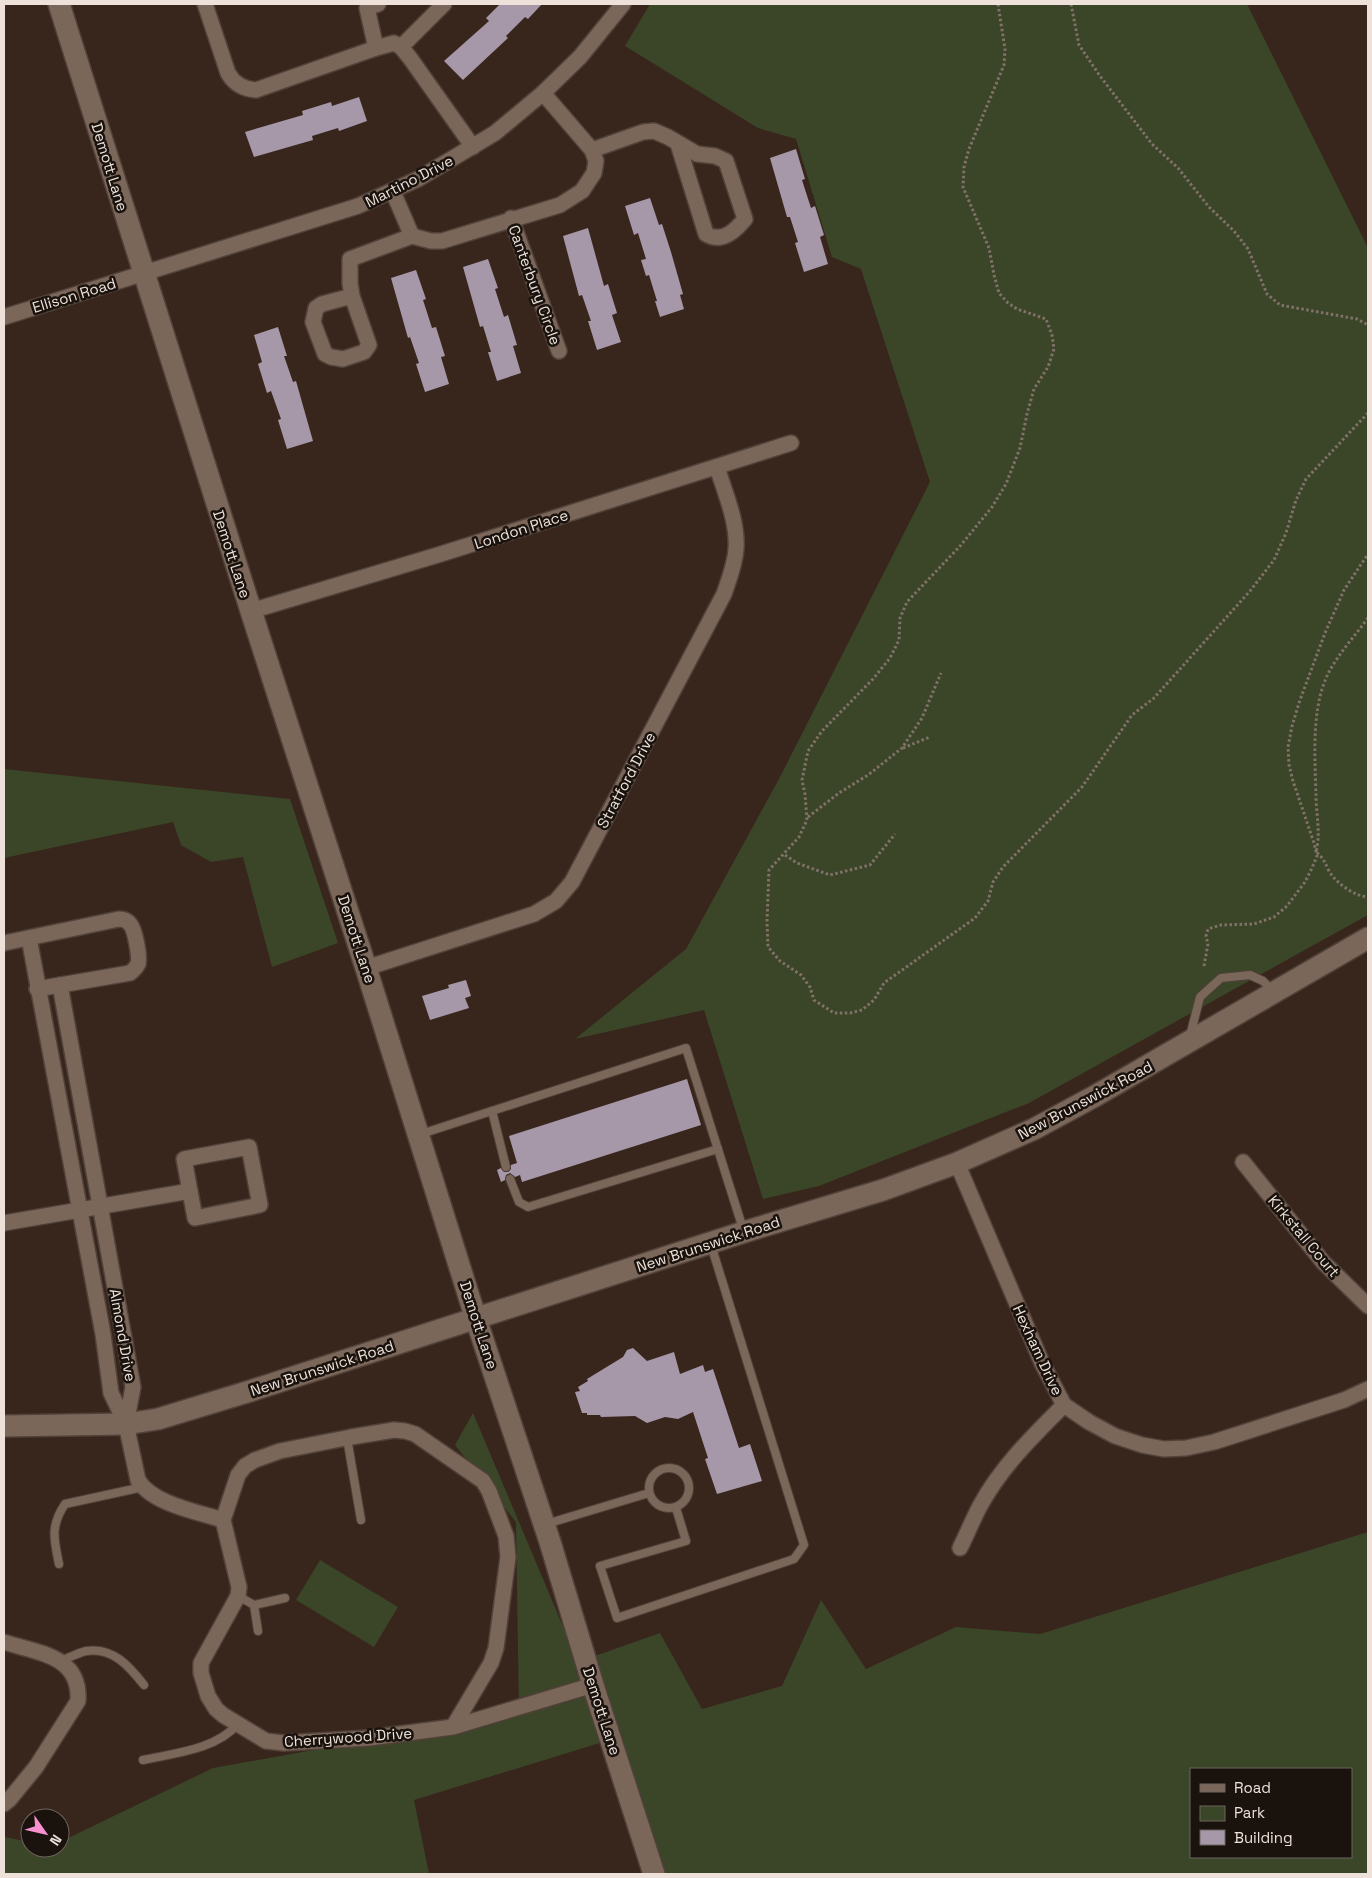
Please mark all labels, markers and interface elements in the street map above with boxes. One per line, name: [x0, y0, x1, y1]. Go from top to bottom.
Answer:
street label: Demott Lane: [88, 120, 132, 214]
street label: Martino Drive: [362, 151, 456, 211]
street label: Canterbury Circle: [504, 222, 566, 348]
street label: Ellison Road: [30, 273, 118, 317]
street label: London Place: [472, 505, 570, 553]
street label: Demott Lane: [209, 508, 255, 601]
street label: Stratford Drive: [593, 728, 659, 831]
street label: Demott Lane: [334, 893, 380, 986]
street label: New Brunswick Road: [1014, 1056, 1156, 1144]
street label: Kirkstall Court: [1264, 1191, 1344, 1281]
street label: New Brunswick Road: [634, 1212, 782, 1276]
street label: Demott Lane: [456, 1279, 502, 1372]
street label: Almond Drive: [105, 1287, 141, 1383]
street label: Hexham Drive: [1009, 1302, 1067, 1398]
street label: New Brunswick Road: [248, 1336, 396, 1400]
street label: Demott Lane: [579, 1665, 625, 1758]
street label: Cherrywood Drive: [283, 1723, 413, 1751]
legend: [1190, 1768, 1352, 1858]
text: Road: [1234, 1778, 1271, 1797]
text: Park: [1234, 1803, 1265, 1822]
north arrow: [20, 1808, 70, 1858]
text: Building: [1234, 1828, 1293, 1847]
text: N: [46, 1831, 66, 1849]

